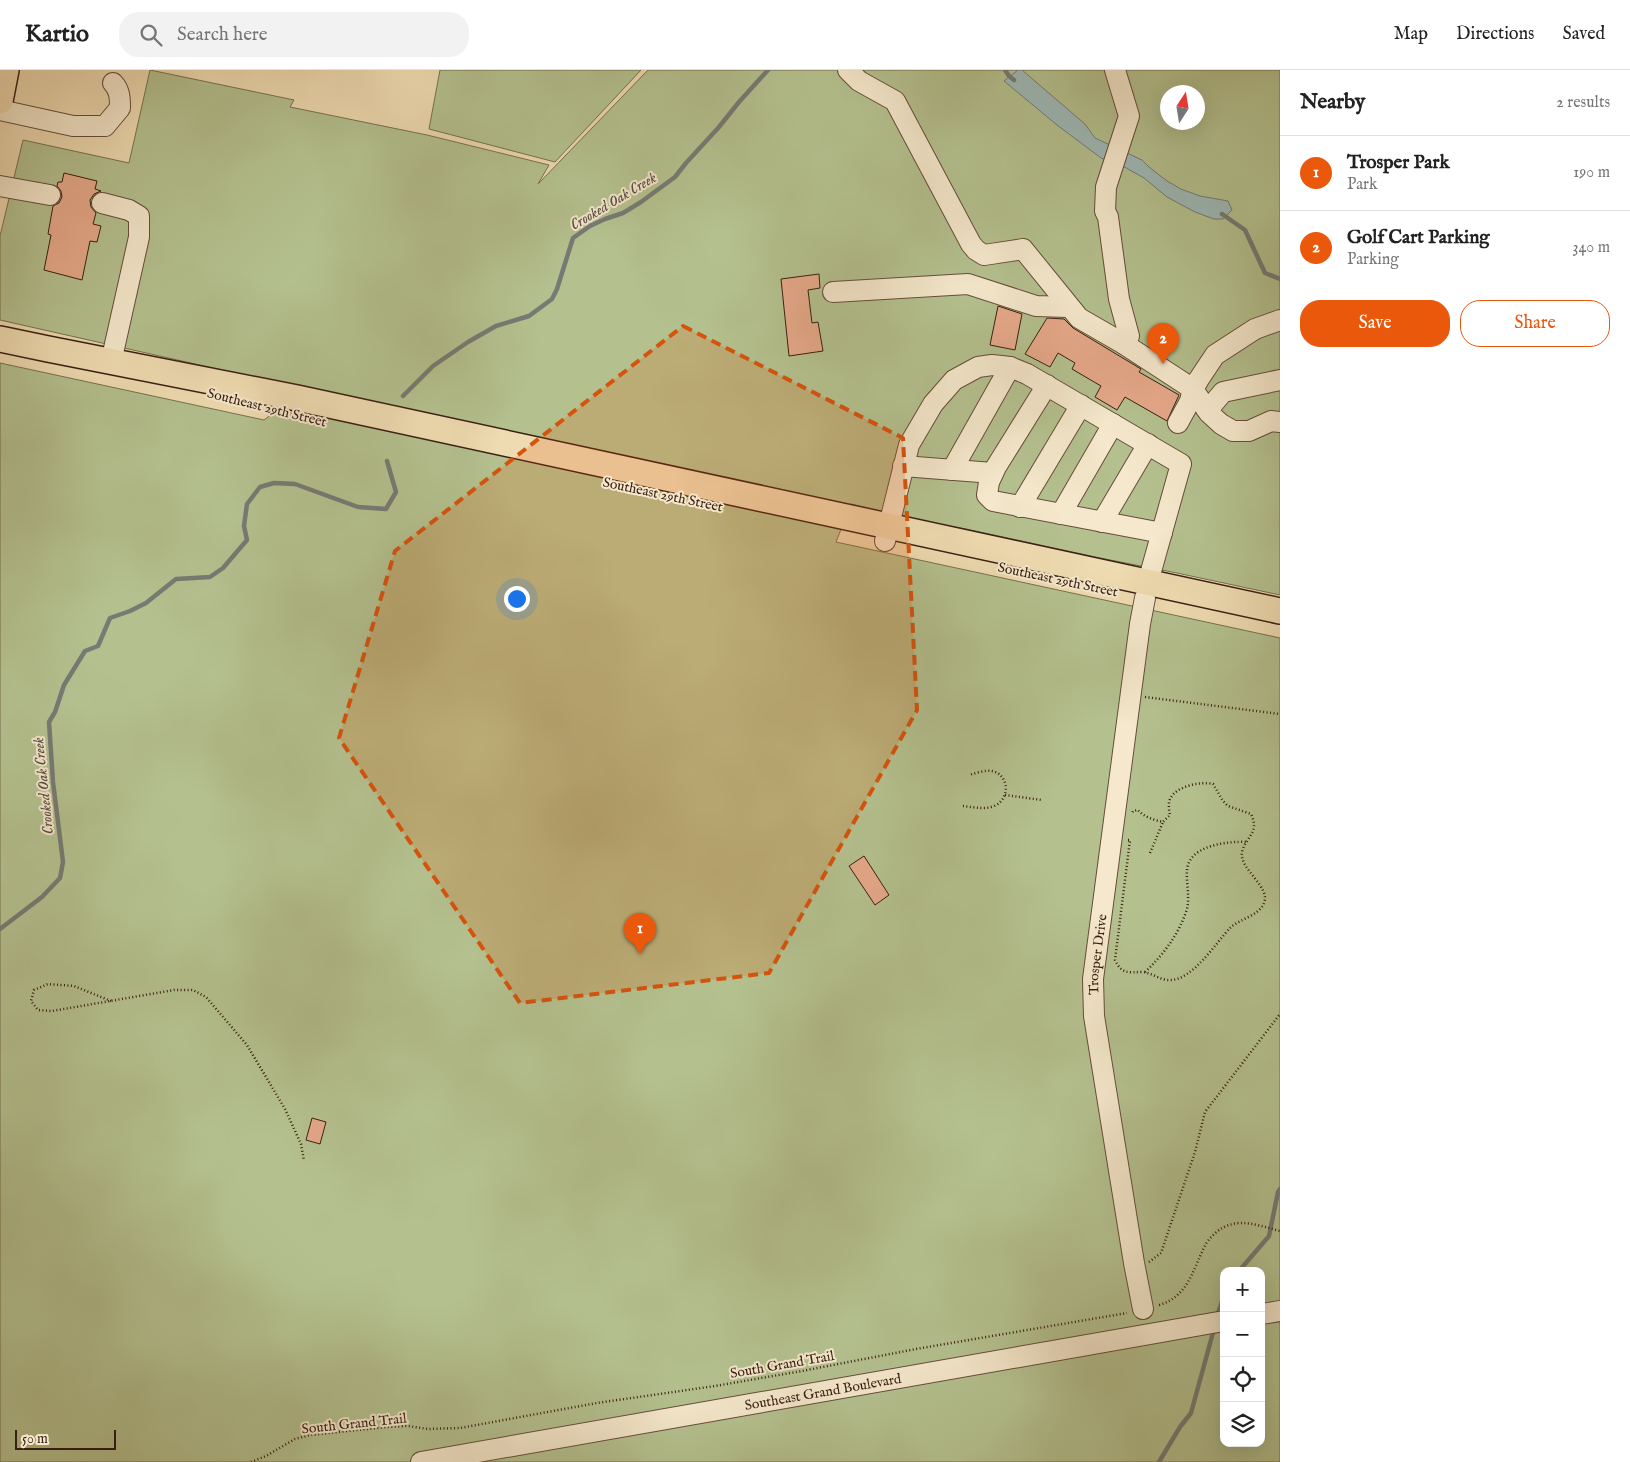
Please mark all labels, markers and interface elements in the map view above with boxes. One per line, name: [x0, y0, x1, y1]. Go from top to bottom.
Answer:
search box: [119, 12, 469, 57]
text: Kartio: [25, 19, 89, 50]
icon: search: [137, 21, 165, 49]
text: Search here: [177, 23, 268, 47]
text: Map: [1394, 23, 1428, 46]
text: Directions: [1456, 23, 1534, 46]
text: Saved: [1562, 23, 1605, 46]
north arrow: [1160, 85, 1205, 130]
text: Nearby: [1300, 89, 1365, 116]
text: 2 results: [1556, 93, 1610, 113]
text: Trosper Park: [1347, 151, 1450, 175]
text: 1: [1313, 163, 1319, 183]
text: 190 m: [1573, 163, 1610, 183]
water label: Crooked Oak Creek: [567, 168, 660, 235]
text: Park: [1347, 175, 1377, 195]
text: Golf Cart Parking: [1347, 226, 1490, 250]
text: 2: [1312, 238, 1320, 258]
text: 340 m: [1572, 238, 1610, 258]
text: Parking: [1347, 250, 1399, 270]
button: Save: [1300, 300, 1450, 347]
button: Share: [1460, 300, 1610, 347]
pin: 2: [1147, 323, 1179, 364]
street label: Southeast 29th Street: [205, 384, 328, 432]
street label: Southeast 29th Street: [601, 473, 725, 517]
street label: Southeast 29th Street: [996, 558, 1120, 602]
your location: [504, 586, 530, 612]
water label: Crooked Oak Creek: [29, 737, 58, 835]
street label: Trosper Drive: [1085, 912, 1112, 995]
pin: 1: [624, 913, 656, 954]
map controls: [1220, 1267, 1265, 1447]
button: +: [1220, 1267, 1265, 1312]
button: −: [1220, 1312, 1265, 1357]
street label: South Grand Trail: [729, 1347, 836, 1383]
button: locate: [1220, 1357, 1265, 1402]
street label: Southeast Grand Boulevard: [743, 1370, 903, 1415]
button: layers: [1220, 1402, 1265, 1447]
street label: South Grand Trail: [301, 1410, 408, 1438]
scale bar: [15, 1427, 116, 1450]
text: 50 m: [22, 1430, 48, 1448]

